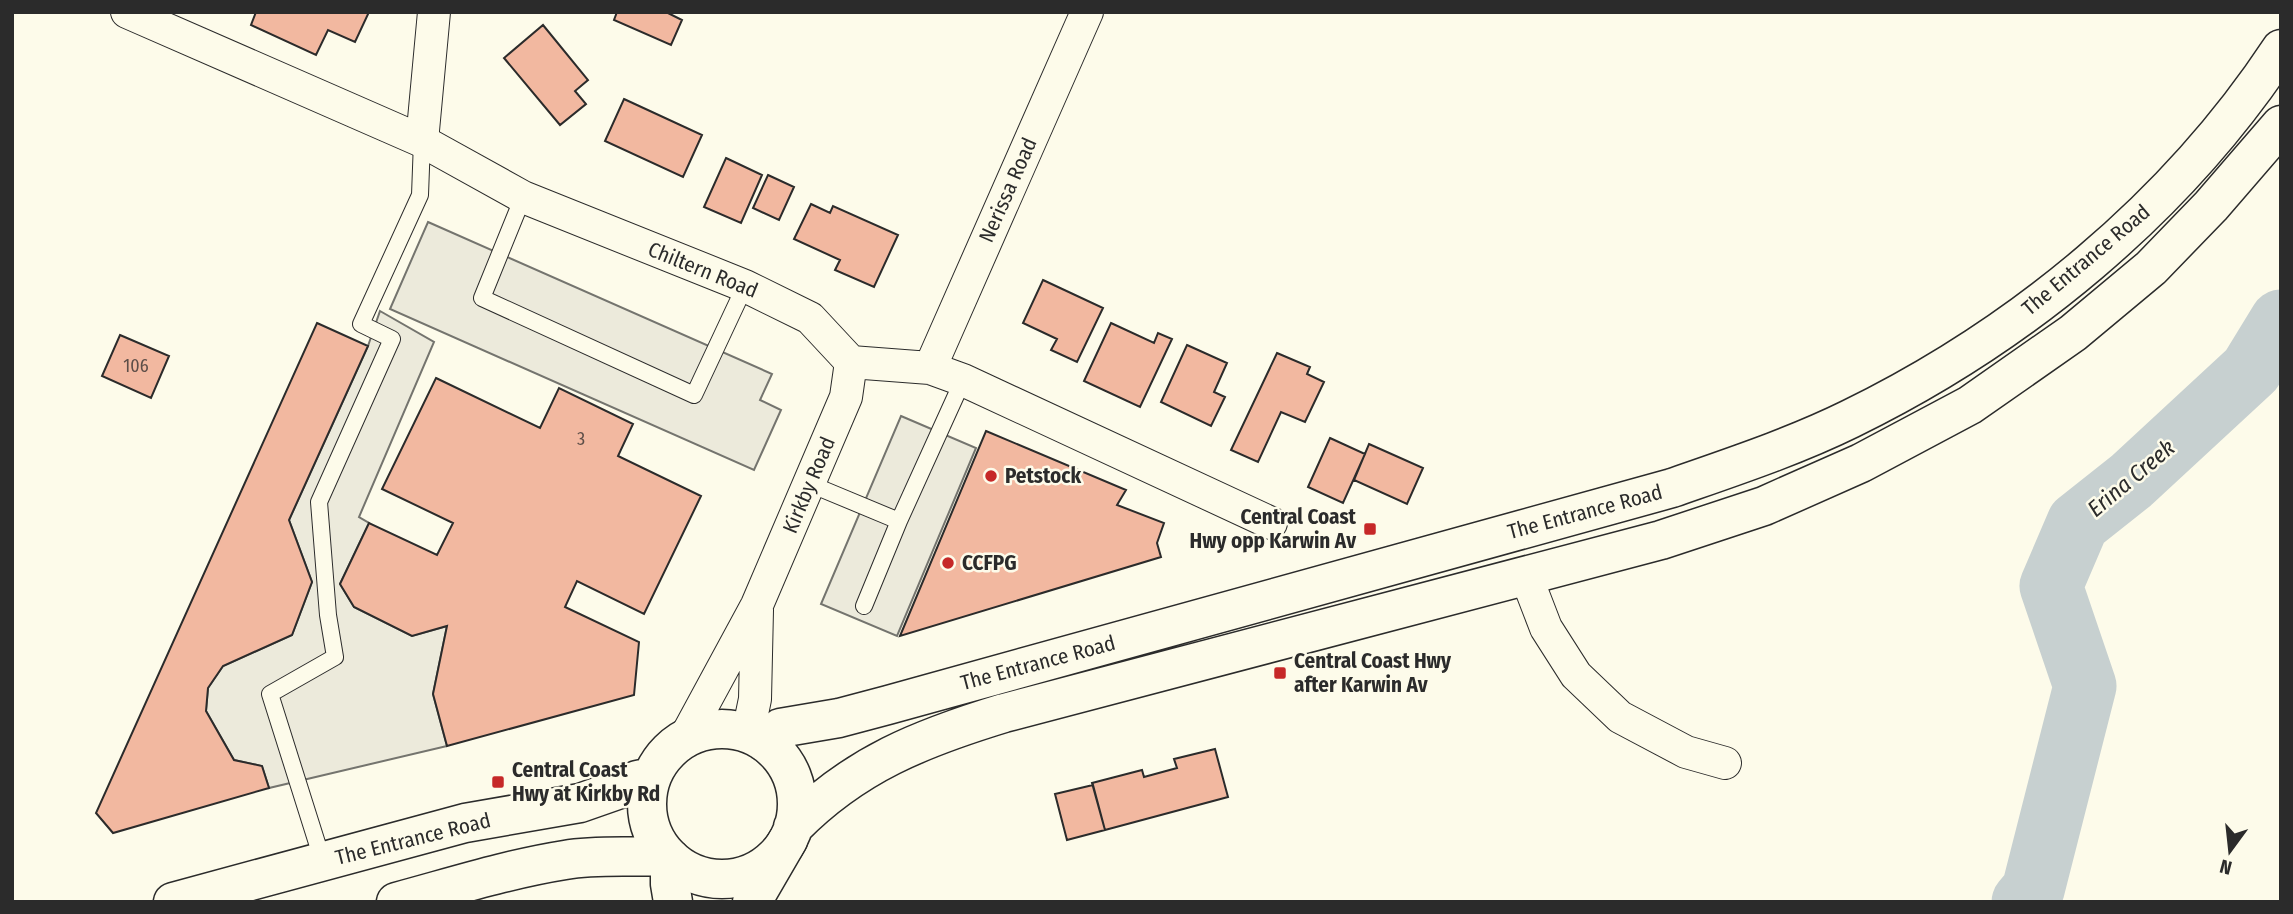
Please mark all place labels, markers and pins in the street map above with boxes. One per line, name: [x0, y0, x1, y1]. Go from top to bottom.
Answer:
place label: Petstock: [1005, 463, 1081, 489]
marker: Petstock: [983, 468, 999, 484]
place label: Central Coast Hwy opp Karwin Av: [1190, 504, 1357, 554]
marker: Central Coast Hwy opp Karwin Av: [1362, 521, 1378, 537]
place label: CCFPG: [962, 550, 1017, 576]
marker: CCFPG: [940, 555, 956, 571]
place label: Central Coast Hwy after Karwin Av: [1294, 648, 1452, 698]
marker: Central Coast Hwy after Karwin Av: [1272, 665, 1288, 681]
place label: Central Coast Hwy at Kirkby Rd: [512, 757, 660, 807]
marker: Central Coast Hwy at Kirkby Rd: [490, 774, 506, 790]

